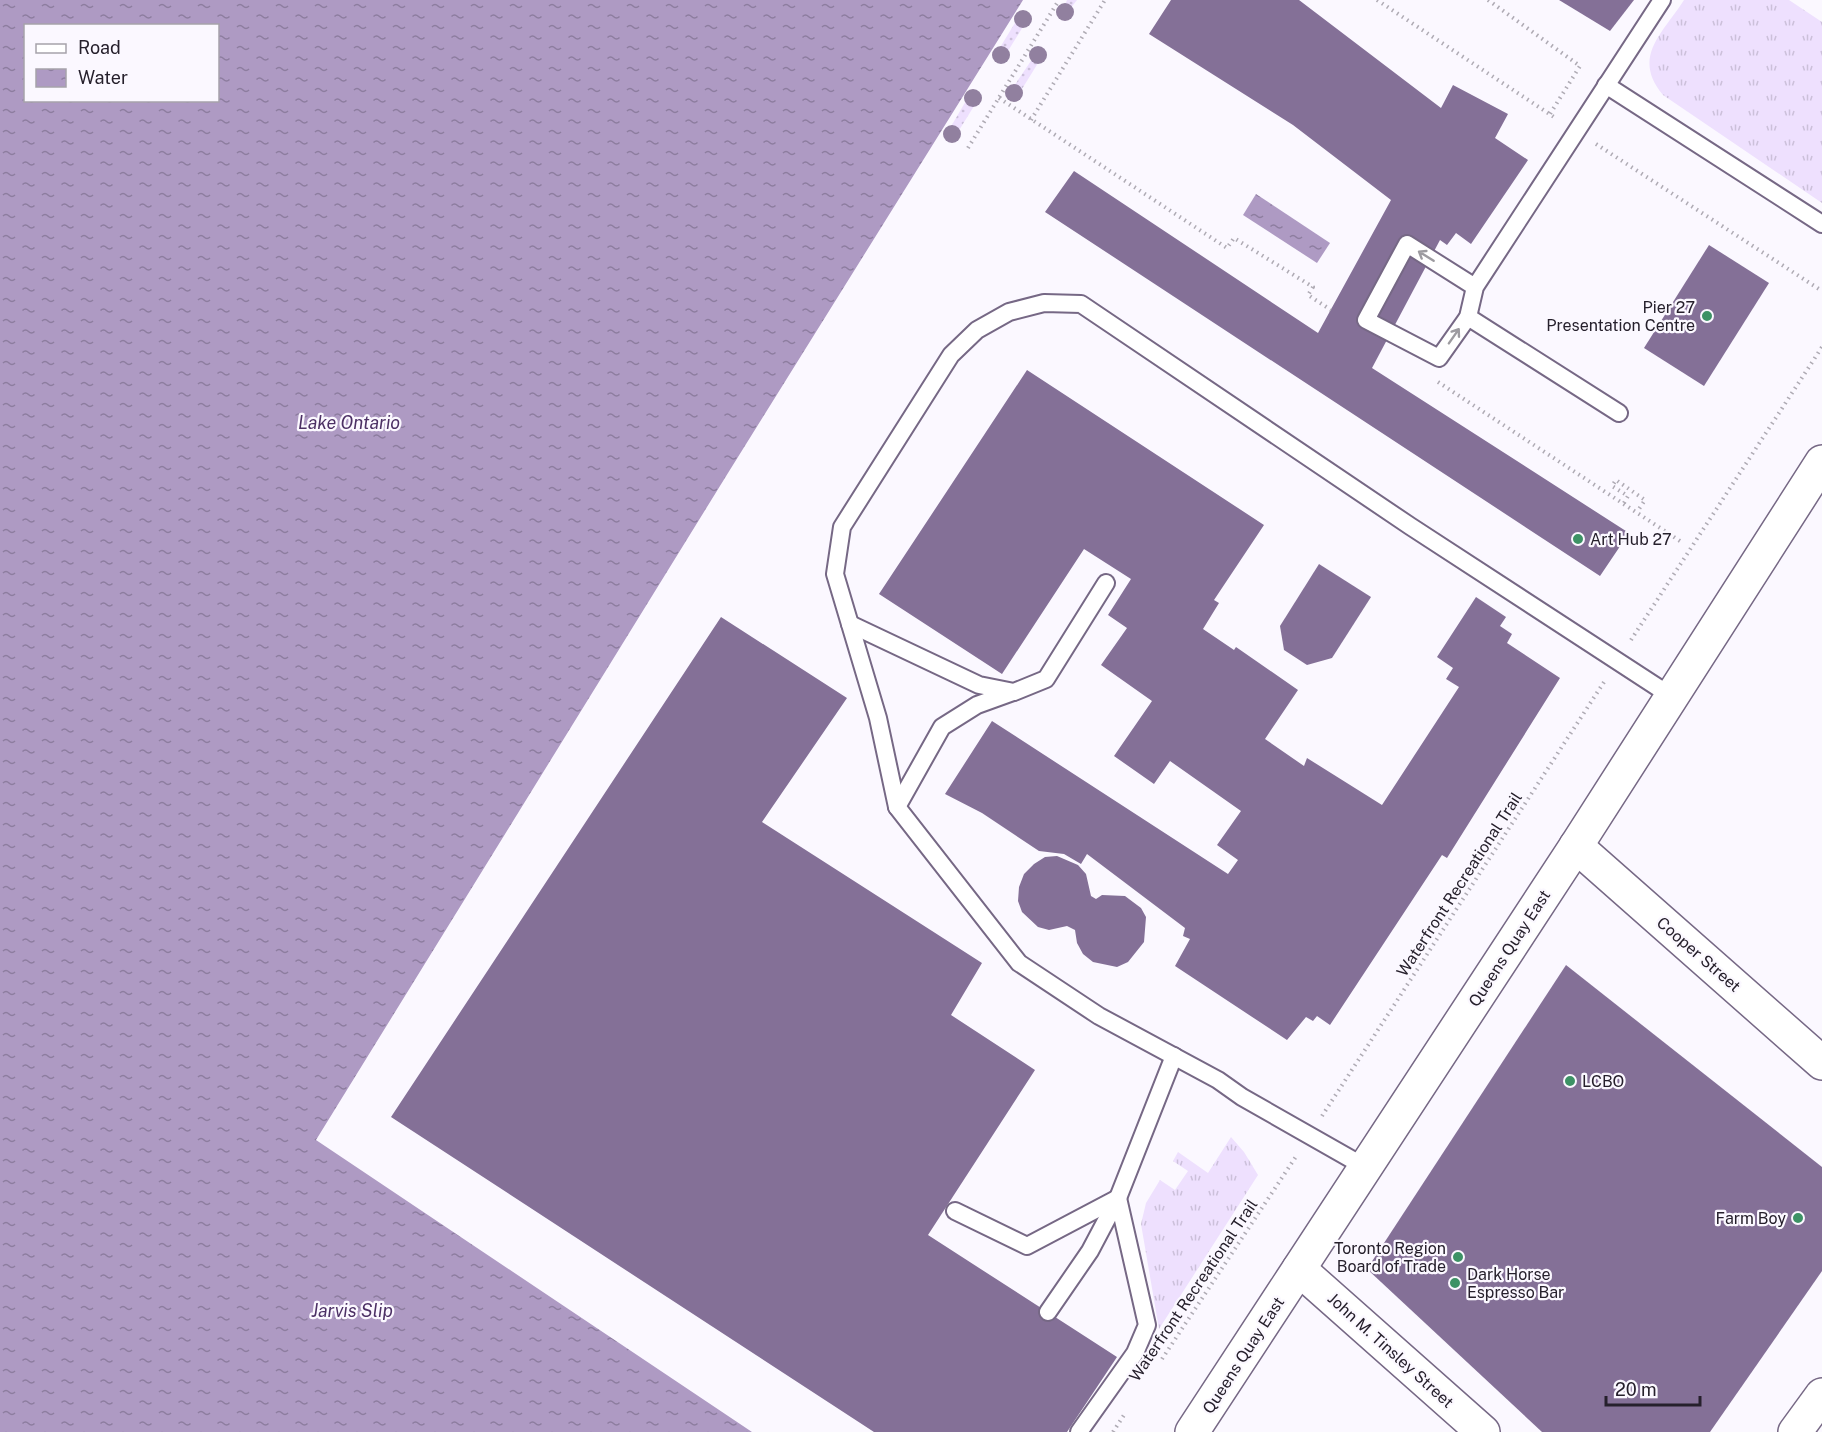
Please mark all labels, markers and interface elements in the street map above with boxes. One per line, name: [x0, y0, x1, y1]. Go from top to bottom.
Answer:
legend: [24, 24, 219, 102]
text: Road: [78, 37, 121, 58]
text: Water: [78, 67, 128, 88]
one-way arrow: [1418, 250, 1434, 262]
place label: Pier 27 Presentation Centre: [1546, 298, 1695, 335]
marker: Pier 27 Presentation Centre: [1700, 309, 1714, 323]
one-way arrow: [1448, 329, 1461, 345]
water label: Lake Ontario: [298, 412, 400, 433]
place label: Art Hub 27: [1590, 530, 1672, 549]
marker: Art Hub 27: [1571, 532, 1585, 546]
street label: Waterfront Recreational Trail: [1393, 789, 1526, 980]
street label: Queens Quay East: [1465, 886, 1554, 1010]
street label: Cooper Street: [1653, 913, 1744, 996]
place label: LCBO: [1582, 1072, 1624, 1091]
marker: LCBO: [1563, 1074, 1577, 1088]
street label: Waterfront Recreational Trail: [1125, 1195, 1262, 1385]
place label: Farm Boy: [1716, 1209, 1786, 1228]
marker: Farm Boy: [1791, 1211, 1805, 1225]
place label: Toronto Region Board of Trade: [1334, 1239, 1446, 1276]
marker: Toronto Region Board of Trade: [1451, 1250, 1465, 1264]
place label: Dark Horse Espresso Bar: [1467, 1265, 1564, 1302]
marker: Dark Horse Espresso Bar: [1448, 1276, 1462, 1290]
street label: John M. Tinsley Street: [1324, 1289, 1457, 1412]
street label: Queens Quay East: [1199, 1293, 1288, 1417]
water label: Jarvis Slip: [311, 1300, 393, 1321]
scale bar: [1606, 1369, 1700, 1407]
text: 20 m: [1615, 1379, 1657, 1400]

